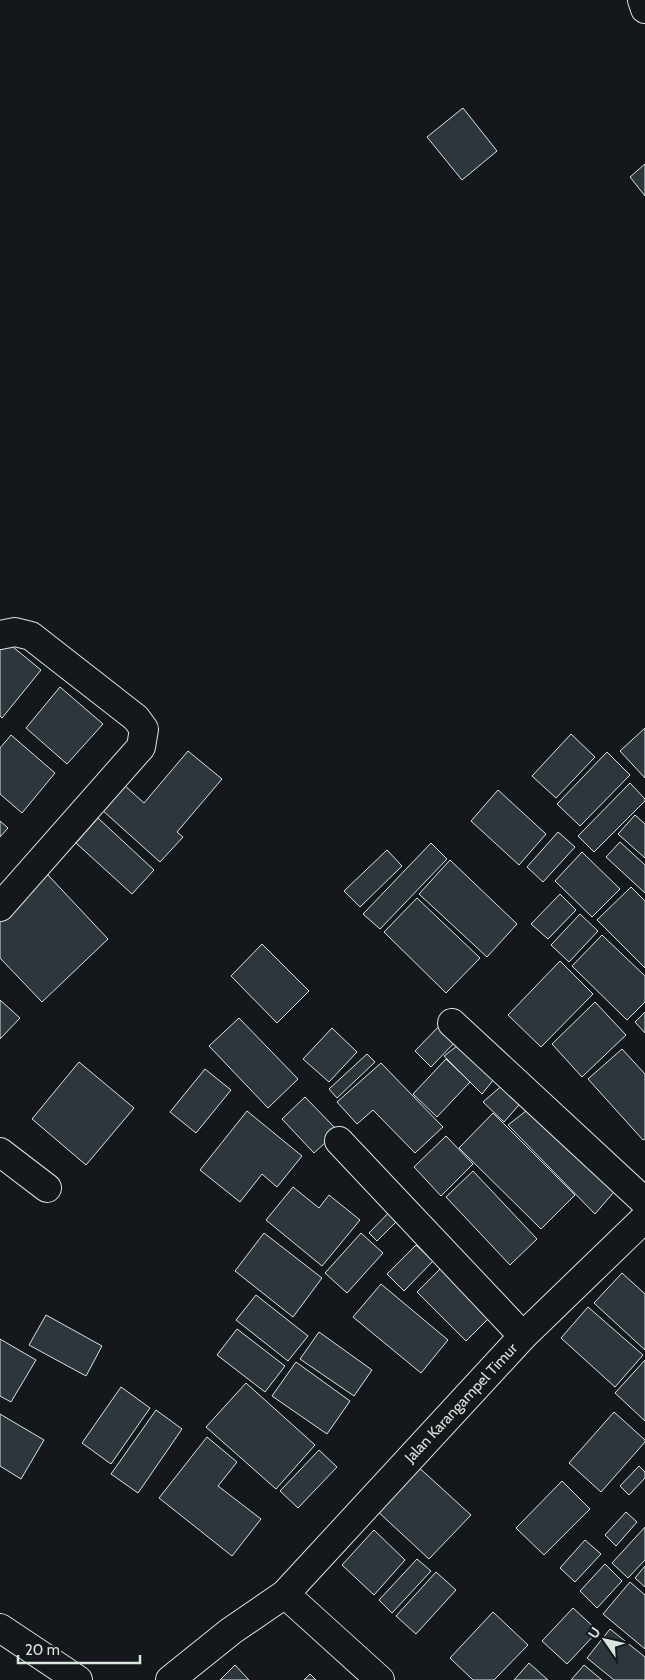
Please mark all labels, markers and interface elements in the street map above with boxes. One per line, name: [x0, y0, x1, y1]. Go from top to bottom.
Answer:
street label: Jalan Karangampel Timur: [400, 1339, 521, 1467]
north arrow: [580, 1615, 630, 1665]
text: U: [584, 1624, 604, 1642]
scale bar: [18, 1632, 140, 1664]
text: 20 m: [25, 1641, 60, 1659]

